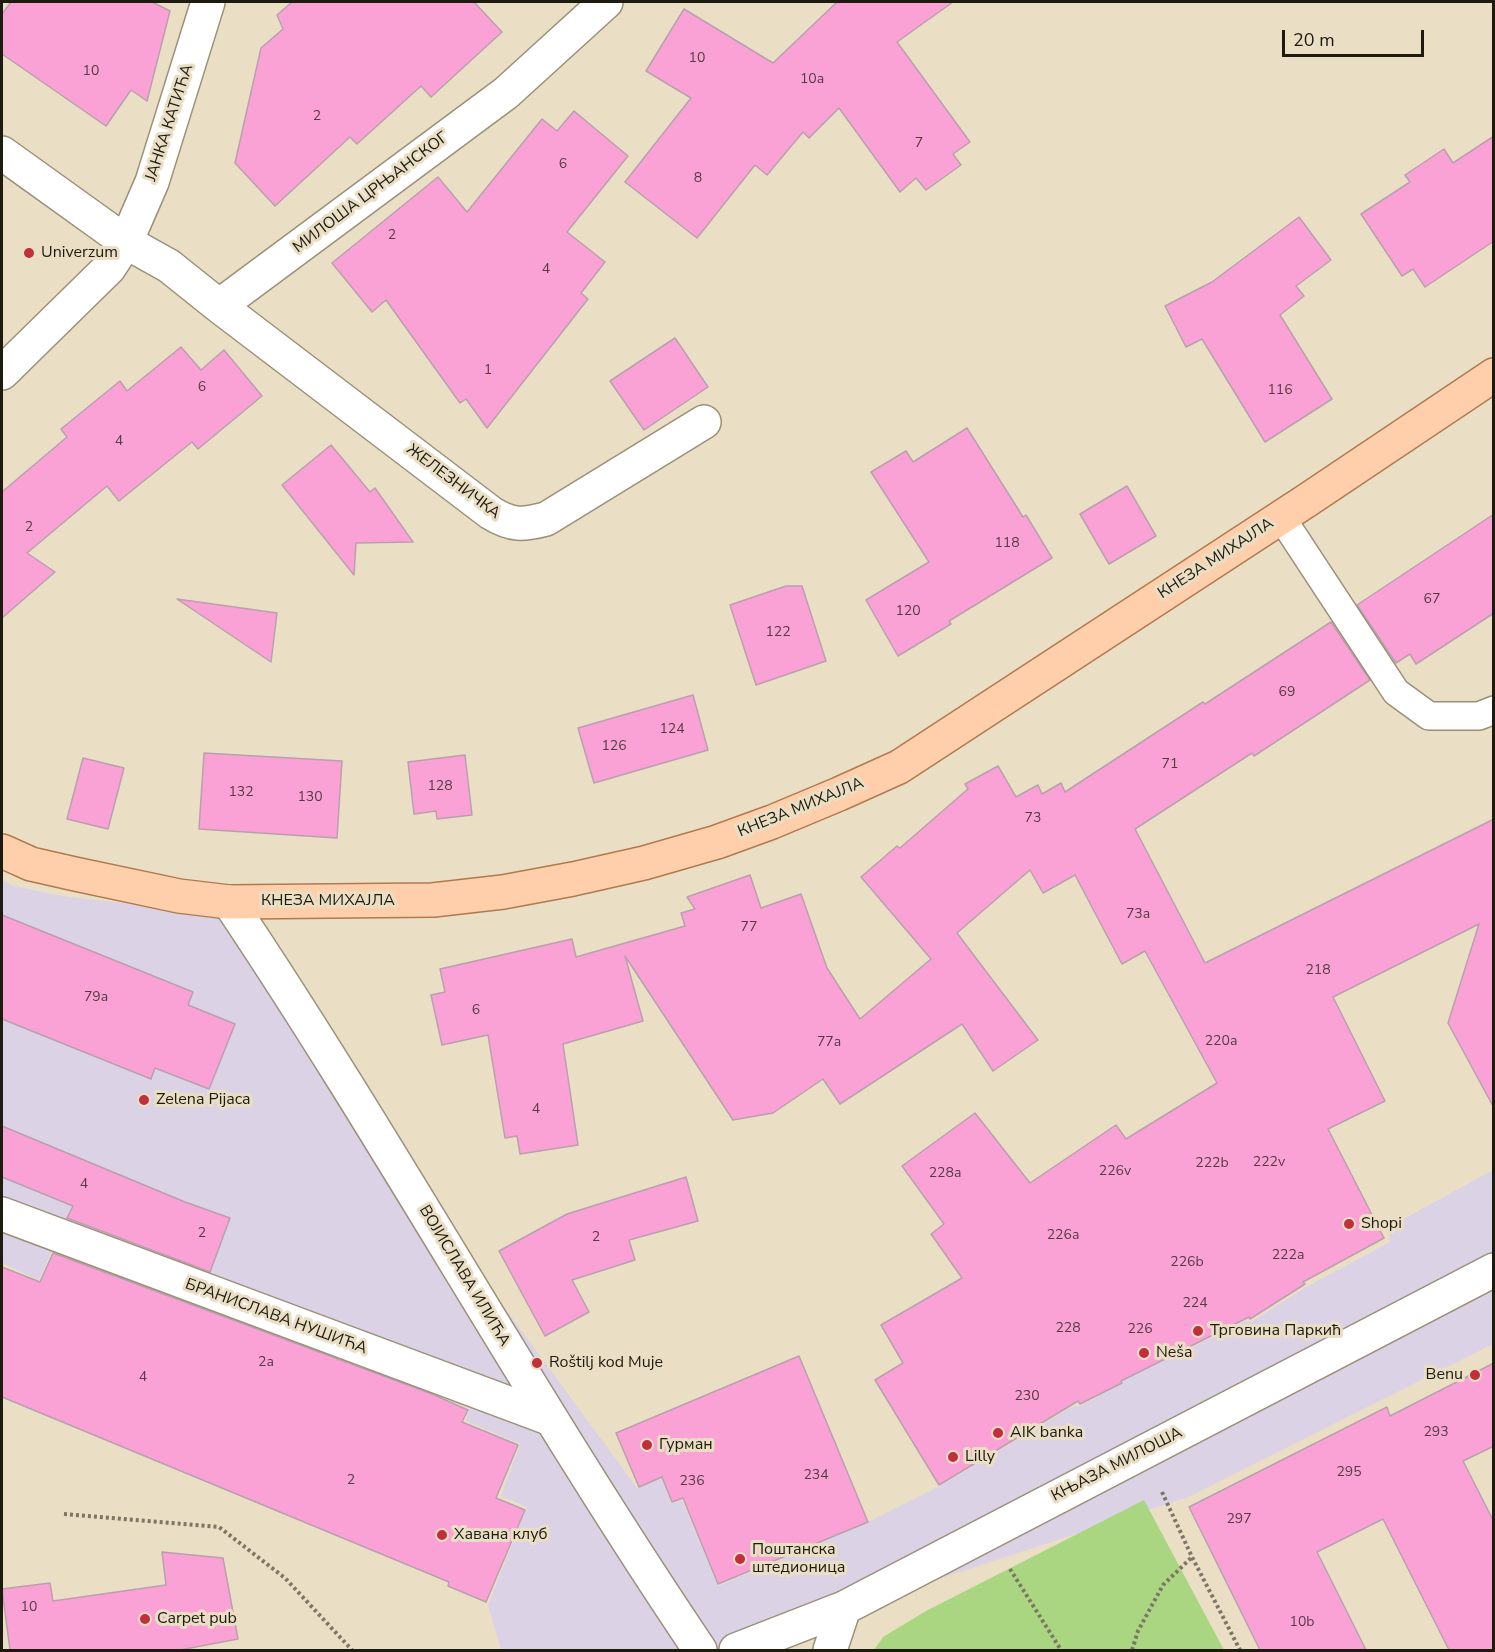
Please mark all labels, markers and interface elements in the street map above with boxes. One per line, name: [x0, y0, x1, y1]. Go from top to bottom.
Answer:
scale bar: [1285, 18, 1428, 56]
text: 20 m: [1293, 28, 1335, 52]
house number: 10: [689, 51, 705, 67]
street label: ЈАНКА КАТИЋА: [142, 62, 198, 184]
house number: 10: [83, 64, 99, 80]
house number: 10a: [800, 72, 824, 88]
house number: 2: [313, 109, 321, 125]
street label: МИЛОША ЦРЊАНСКОГ: [290, 128, 452, 258]
house number: 7: [915, 136, 923, 152]
house number: 6: [559, 157, 567, 173]
house number: 8: [694, 171, 702, 187]
house number: 2: [388, 228, 396, 244]
place label: Univerzum: [41, 243, 118, 263]
marker: Univerzum: [22, 246, 36, 260]
house number: 4: [542, 262, 550, 278]
house number: 1: [484, 363, 492, 379]
house number: 6: [198, 380, 206, 396]
house number: 116: [1267, 383, 1293, 399]
house number: 4: [115, 434, 123, 450]
street label: ЖЕЛЕЗНИЧКА: [402, 440, 504, 524]
street label: КНЕЗА МИХАЈЛА: [1155, 514, 1277, 604]
house number: 2: [25, 520, 33, 536]
house number: 118: [994, 536, 1020, 552]
house number: 67: [1424, 592, 1440, 608]
house number: 120: [895, 604, 921, 620]
house number: 122: [765, 625, 791, 641]
house number: 69: [1279, 685, 1295, 701]
house number: 124: [659, 722, 685, 738]
house number: 126: [601, 739, 627, 755]
house number: 71: [1162, 757, 1178, 773]
street label: КНЕЗА МИХАЈЛА: [735, 774, 867, 842]
house number: 128: [427, 779, 453, 795]
house number: 132: [228, 785, 254, 801]
house number: 130: [297, 790, 323, 806]
house number: 73: [1025, 811, 1041, 827]
street label: КНЕЗА МИХАЈЛА: [261, 891, 395, 911]
house number: 73a: [1126, 907, 1150, 923]
house number: 77: [741, 920, 757, 936]
house number: 218: [1305, 963, 1331, 979]
house number: 79a: [84, 990, 108, 1006]
house number: 6: [472, 1003, 480, 1019]
house number: 220a: [1205, 1034, 1237, 1050]
house number: 77a: [817, 1035, 841, 1051]
place label: Zelena Pijaca: [156, 1090, 250, 1110]
marker: Zelena Pijaca: [137, 1093, 151, 1107]
house number: 4: [532, 1102, 540, 1118]
house number: 222v: [1253, 1155, 1285, 1171]
house number: 222b: [1195, 1156, 1229, 1172]
house number: 226v: [1099, 1164, 1131, 1180]
house number: 228a: [929, 1166, 961, 1182]
house number: 4: [80, 1177, 88, 1193]
street label: ВОЈИСЛАВА ИЛИЋА: [414, 1202, 514, 1350]
place label: Shopi: [1361, 1214, 1402, 1234]
marker: Shopi: [1342, 1217, 1356, 1231]
house number: 2: [198, 1226, 206, 1242]
house number: 226a: [1047, 1228, 1079, 1244]
house number: 2: [592, 1230, 600, 1246]
house number: 222a: [1272, 1248, 1304, 1264]
house number: 226b: [1170, 1255, 1204, 1271]
street label: БРАНИСЛАВА НУШИЋА: [182, 1275, 370, 1359]
house number: 224: [1182, 1296, 1208, 1312]
house number: 228: [1055, 1321, 1081, 1337]
place label: Трговина Паркић: [1210, 1321, 1341, 1341]
house number: 226: [1127, 1322, 1153, 1338]
marker: Трговина Паркић: [1191, 1324, 1205, 1338]
place label: Neša: [1156, 1343, 1193, 1363]
marker: Neša: [1137, 1346, 1151, 1360]
place label: Roštilj kod Muje: [549, 1353, 663, 1373]
house number: 2a: [258, 1355, 274, 1371]
marker: Roštilj kod Muje: [530, 1356, 544, 1370]
place label: Benu: [1426, 1365, 1463, 1385]
marker: Benu: [1468, 1368, 1482, 1382]
house number: 4: [139, 1370, 147, 1386]
house number: 230: [1014, 1389, 1040, 1405]
place label: AIK banka: [1010, 1423, 1083, 1443]
street label: КЊАЗА МИЛОША: [1048, 1424, 1186, 1506]
house number: 293: [1423, 1425, 1449, 1441]
marker: AIK banka: [991, 1426, 1005, 1440]
place label: Гурман: [659, 1435, 713, 1455]
marker: Гурман: [640, 1438, 654, 1452]
place label: Lilly: [965, 1447, 995, 1467]
marker: Lilly: [946, 1450, 960, 1464]
house number: 295: [1336, 1465, 1362, 1481]
house number: 234: [803, 1468, 829, 1484]
house number: 2: [347, 1473, 355, 1489]
house number: 236: [679, 1474, 705, 1490]
house number: 297: [1226, 1512, 1252, 1528]
place label: Хавана клуб: [454, 1525, 548, 1545]
marker: Хавана клуб: [435, 1528, 449, 1542]
place label: Поштанска штедионица: [752, 1540, 845, 1578]
marker: Поштанска штедионица: [733, 1552, 747, 1566]
house number: 10: [21, 1600, 37, 1616]
place label: Carpet pub: [157, 1609, 237, 1629]
marker: Carpet pub: [138, 1612, 152, 1626]
house number: 10b: [1290, 1615, 1314, 1631]

